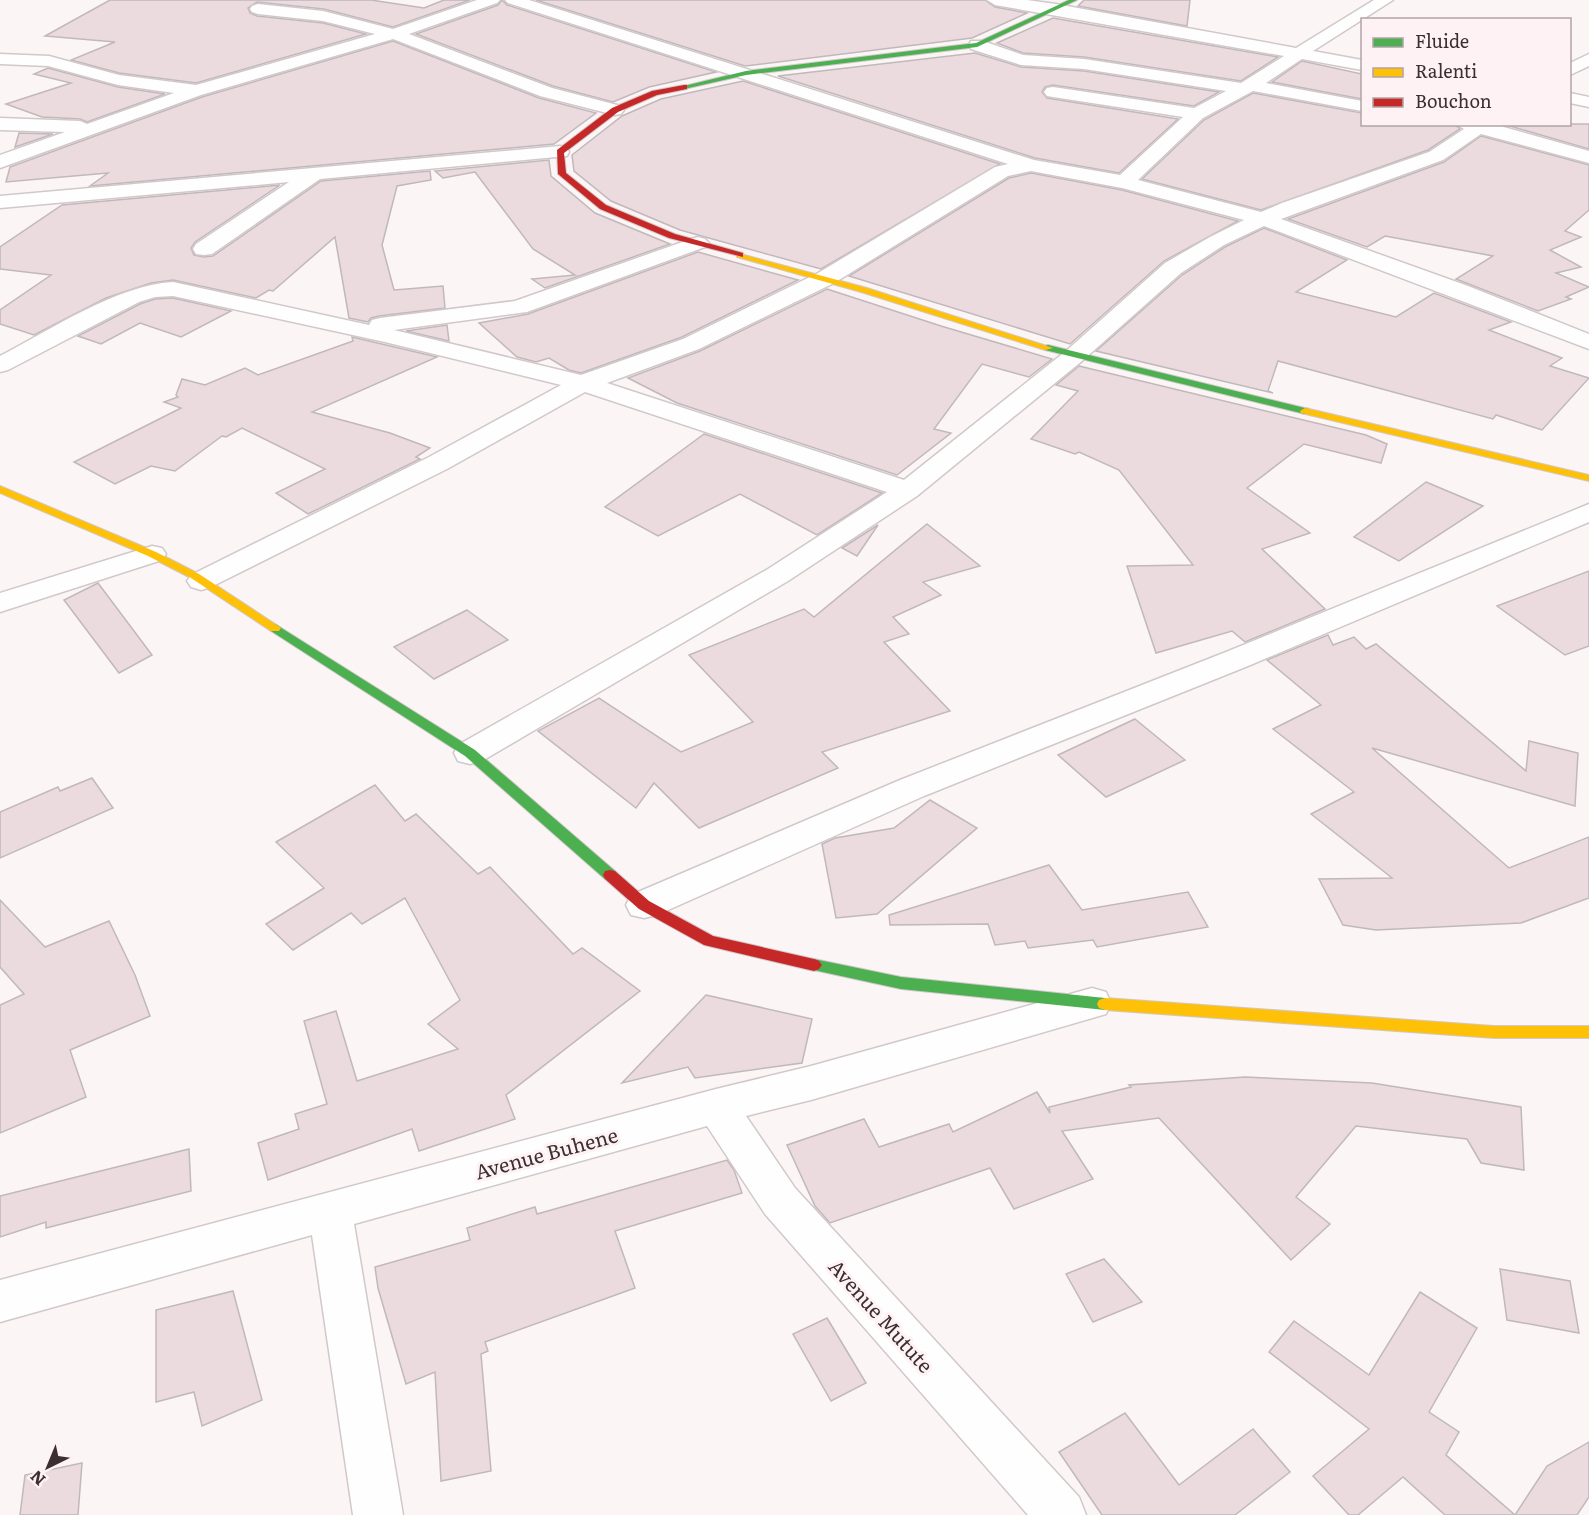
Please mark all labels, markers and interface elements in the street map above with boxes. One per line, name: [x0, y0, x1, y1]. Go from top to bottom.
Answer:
legend: [1361, 18, 1571, 126]
text: Fluide: [1415, 27, 1469, 54]
text: Ralenti: [1415, 57, 1477, 84]
text: Bouchon: [1415, 87, 1492, 114]
street label: Avenue Buhene: [471, 1119, 621, 1185]
street label: Avenue Mutute: [823, 1252, 941, 1378]
north arrow: [18, 1437, 78, 1497]
text: N: [24, 1465, 50, 1492]

